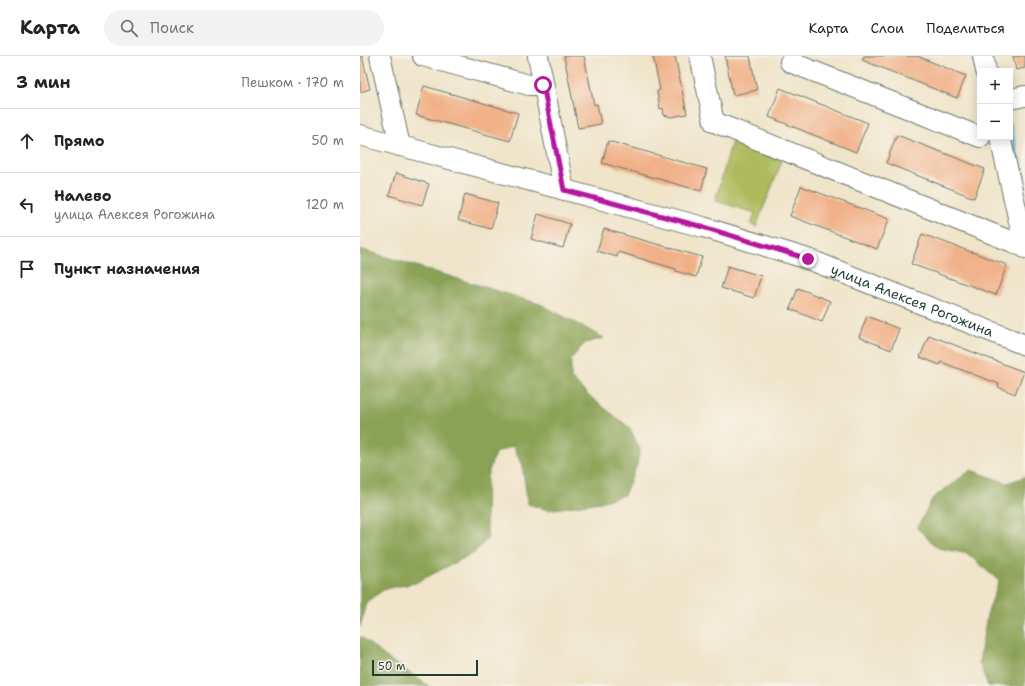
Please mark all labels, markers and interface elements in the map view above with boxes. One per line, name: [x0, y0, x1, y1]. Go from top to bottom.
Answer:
search box: [104, 10, 384, 46]
text: Карта: [20, 15, 80, 40]
icon: search: [118, 17, 140, 39]
text: Поиск: [150, 18, 194, 38]
text: Карта: [808, 19, 849, 37]
text: Слои: [871, 19, 904, 37]
text: Поделиться: [926, 19, 1005, 37]
map controls: [977, 68, 1013, 140]
button: +: [977, 68, 1013, 104]
text: 3 мин: [16, 71, 71, 93]
text: Пешком · 170 m: [241, 74, 344, 91]
route start: [534, 76, 552, 94]
button: −: [977, 104, 1013, 140]
icon: ahead: [16, 130, 38, 152]
text: Прямо: [54, 131, 104, 151]
text: 50 m: [311, 132, 344, 149]
text: Налево: [54, 186, 112, 206]
icon: left: [16, 194, 38, 216]
text: 120 m: [306, 196, 344, 213]
text: улица Алексея Рогожина: [54, 206, 215, 223]
route end: [799, 250, 817, 268]
icon: arrive: [16, 258, 38, 280]
text: Пункт назначения: [54, 259, 200, 279]
street label: улица Алексея Рогожина: [828, 260, 996, 341]
scale bar: [372, 658, 478, 677]
text: 50 m: [378, 659, 406, 674]

